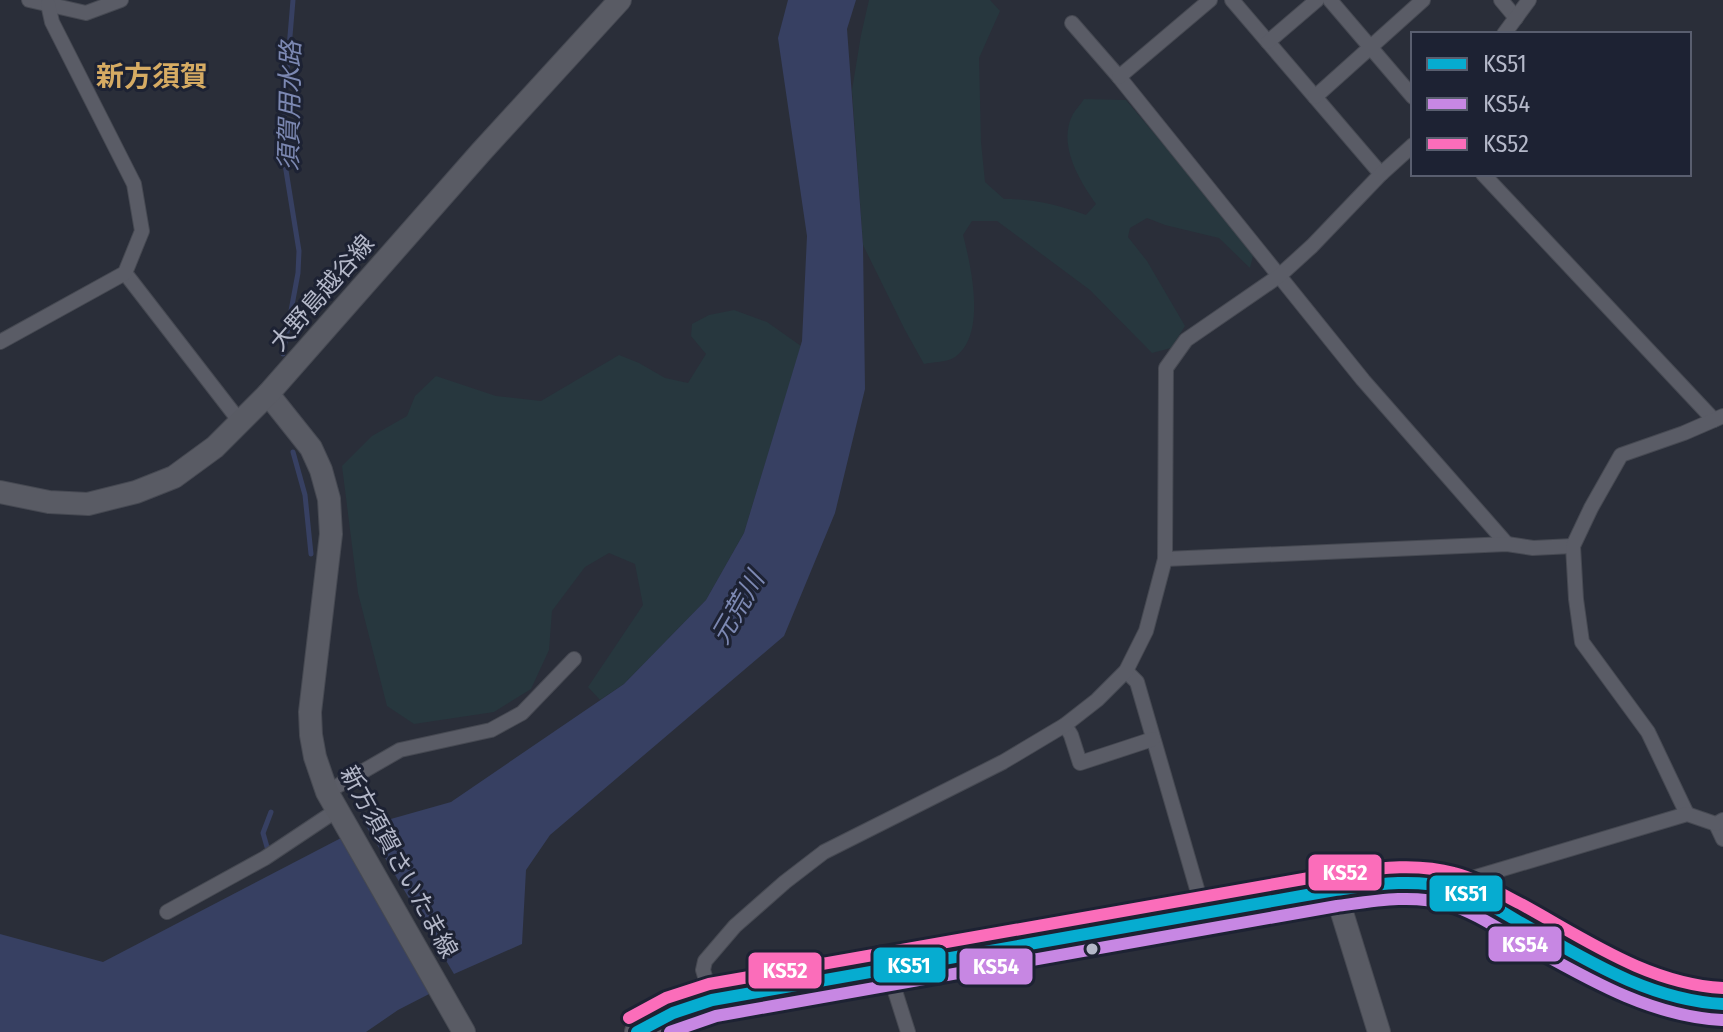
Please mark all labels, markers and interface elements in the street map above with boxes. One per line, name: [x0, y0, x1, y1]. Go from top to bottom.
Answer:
legend: [1411, 32, 1691, 176]
water label: 須賀用水路: [273, 39, 307, 171]
text: KS51: [1483, 50, 1527, 78]
district label: 新方須賀: [96, 60, 208, 93]
text: KS54: [1483, 90, 1530, 118]
text: KS52: [1483, 130, 1529, 158]
street label: 大野島越谷線: [264, 229, 380, 357]
water label: 元荒川: [705, 564, 772, 650]
street label: 新方須賀さいたま線: [335, 761, 463, 963]
line badge: KS52: [1307, 853, 1383, 892]
text: KS52: [1323, 859, 1367, 886]
line badge: KS51: [1428, 874, 1504, 913]
text: KS51: [1445, 880, 1487, 907]
line badge: KS54: [1487, 925, 1563, 963]
text: KS54: [1502, 931, 1548, 958]
unlabelled marker: [1084, 941, 1100, 957]
line badge: KS51: [872, 946, 947, 984]
line badge: KS54: [958, 947, 1034, 986]
line badge: KS52: [747, 951, 823, 990]
text: KS51: [888, 952, 930, 979]
text: KS54: [973, 953, 1019, 980]
text: KS52: [763, 957, 807, 984]

